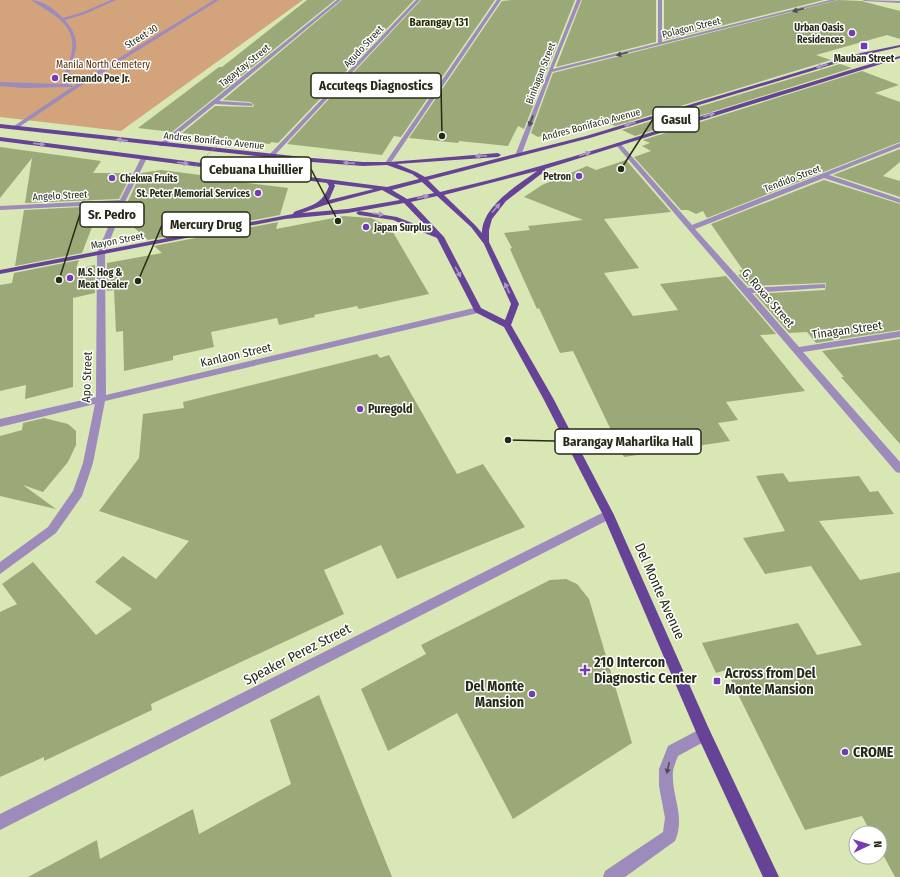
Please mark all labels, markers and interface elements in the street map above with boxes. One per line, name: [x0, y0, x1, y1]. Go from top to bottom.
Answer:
one-way arrow: [791, 7, 803, 13]
street label: Polagon Street: [661, 15, 722, 41]
district label: Barangay 131: [410, 16, 468, 29]
street label: Street 30: [123, 22, 160, 52]
place label: Urban Oasis Residences: [794, 22, 845, 46]
street label: Agudo Street: [341, 23, 387, 70]
marker: Urban Oasis Residences: [847, 28, 857, 38]
street label: Binhagan Street: [524, 40, 558, 106]
street label: Tagaytay Street: [217, 41, 273, 90]
marker: Mauban Street: [859, 41, 869, 51]
one-way arrow: [615, 51, 628, 57]
place label: Mauban Street: [834, 53, 895, 65]
park label: Manila North Cemetery: [56, 59, 150, 71]
one-way arrow: [815, 63, 827, 69]
marker: Fernando Poe Jr.: [50, 73, 60, 83]
place label: Fernando Poe Jr.: [63, 73, 130, 85]
callout: Accuteqs Diagnostics: [311, 73, 441, 98]
text: Accuteqs Diagnostics: [318, 78, 433, 93]
street label: Andres Bonifacio Avenue: [541, 106, 642, 144]
callout: Gasul: [653, 107, 699, 132]
text: Gasul: [661, 112, 691, 127]
one-way arrow: [703, 112, 715, 118]
one-way arrow: [528, 115, 534, 127]
one-way arrow: [624, 121, 636, 127]
street label: Andres Bonifacio Avenue: [163, 130, 265, 152]
one-way arrow: [116, 137, 128, 143]
one-way arrow: [33, 141, 45, 147]
one-way arrow: [579, 151, 591, 157]
one-way arrow: [475, 152, 487, 159]
callout: Cebuana Lhuillier: [201, 157, 311, 182]
one-way arrow: [177, 160, 189, 166]
one-way arrow: [343, 160, 355, 167]
text: Cebuana Lhuillier: [209, 162, 303, 177]
street label: Tendido Street: [762, 162, 823, 195]
place label: Petron: [543, 171, 571, 183]
marker: Petron: [574, 171, 584, 181]
marker: Chekwa Fruits: [107, 173, 117, 183]
place label: Chekwa Fruits: [120, 173, 178, 185]
place label: St. Peter Memorial Services: [136, 188, 251, 200]
marker: St. Peter Memorial Services: [253, 188, 263, 198]
street label: Angelo Street: [32, 189, 88, 203]
one-way arrow: [417, 194, 429, 200]
callout: Sr. Pedro: [80, 202, 144, 227]
one-way arrow: [492, 203, 501, 214]
text: Sr. Pedro: [88, 207, 136, 222]
one-way arrow: [372, 211, 384, 217]
callout: Mercury Drug: [162, 212, 250, 237]
text: Mercury Drug: [170, 217, 243, 232]
marker: Japan Surplus: [361, 222, 371, 232]
place label: Japan Surplus: [373, 222, 432, 234]
street label: Mayon Street: [90, 230, 145, 252]
one-way arrow: [455, 266, 461, 278]
street label: G. Roxas Street: [739, 266, 797, 330]
place label: M.S. Hog & Meat Dealer: [78, 267, 128, 291]
marker: M.S. Hog & Meat Dealer: [65, 273, 75, 283]
one-way arrow: [504, 283, 510, 294]
street label: Tinagan Street: [811, 318, 883, 342]
street label: Kanlaon Street: [199, 340, 273, 370]
street label: Apo Street: [79, 351, 95, 403]
place label: Puregold: [368, 402, 413, 416]
marker: Puregold: [355, 404, 365, 414]
callout: Barangay Maharlika Hall: [555, 429, 701, 454]
text: Barangay Maharlika Hall: [563, 434, 694, 449]
street label: Del Monte Avenue: [631, 541, 688, 642]
street label: Speaker Perez Street: [241, 620, 354, 689]
place label: 210 Intercon Diagnostic Center: [593, 654, 698, 687]
marker: 210 Intercon Diagnostic Center: [579, 664, 591, 676]
place label: Across from Del Monte Mansion: [724, 665, 816, 698]
marker: Across from Del Monte Mansion: [712, 676, 722, 686]
place label: Del Monte Mansion: [465, 678, 524, 711]
marker: Del Monte Mansion: [527, 689, 537, 699]
place label: CROME: [853, 744, 894, 761]
marker: CROME: [840, 747, 850, 757]
one-way arrow: [664, 761, 670, 774]
north arrow: [848, 825, 888, 865]
text: N: [871, 841, 884, 848]

